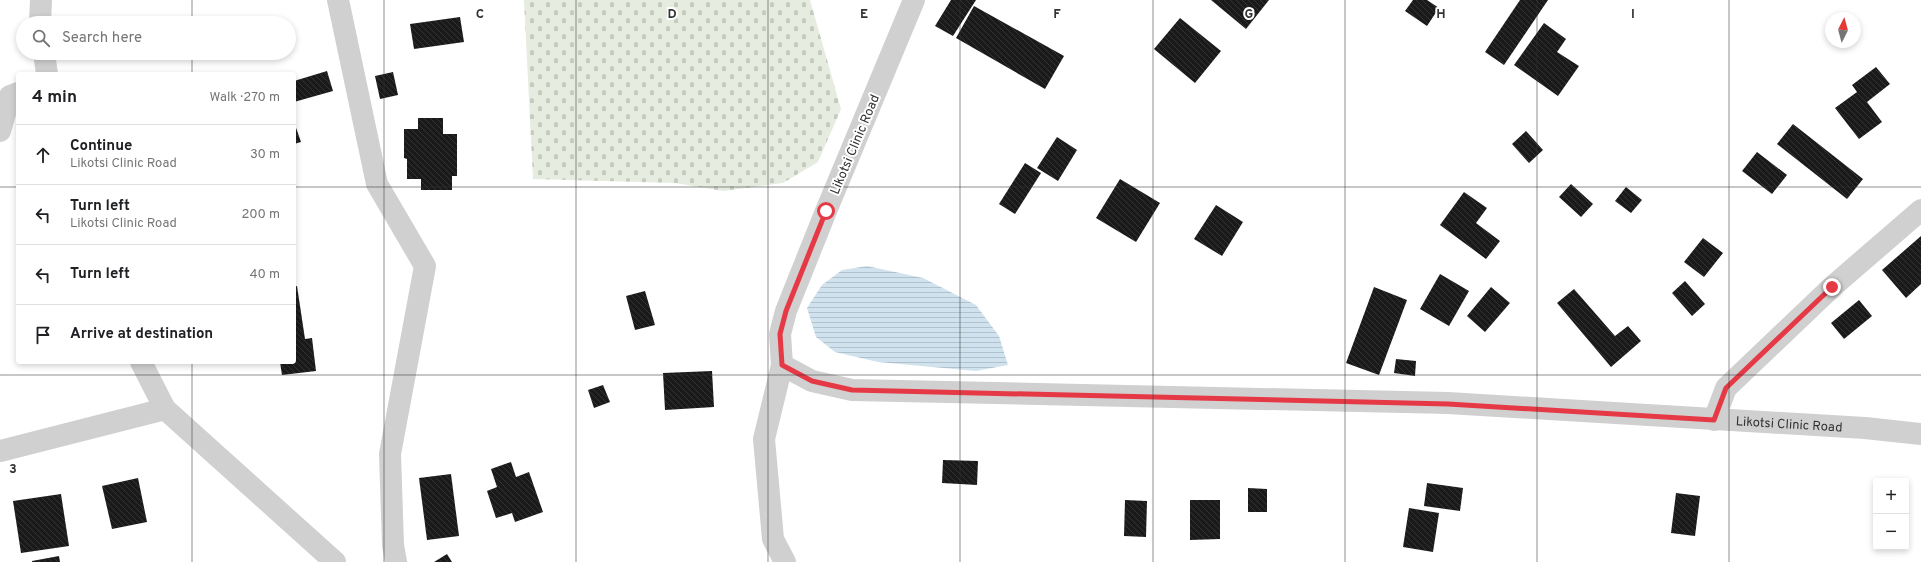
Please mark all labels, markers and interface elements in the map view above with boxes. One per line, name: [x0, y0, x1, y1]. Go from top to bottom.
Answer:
text: C: [476, 7, 484, 23]
text: D: [667, 7, 677, 23]
text: E: [860, 7, 868, 23]
text: F: [1053, 7, 1061, 23]
text: G: [1245, 7, 1254, 23]
text: H: [1436, 7, 1446, 23]
text: I: [1631, 7, 1635, 23]
north arrow: [1825, 12, 1861, 48]
search box: [16, 16, 296, 60]
icon: search: [30, 27, 52, 49]
text: Search here: [62, 29, 142, 48]
text: 4 min: [32, 87, 77, 109]
text: Walk · 270 m: [210, 90, 280, 106]
street label: Likotsi Clinic Road: [828, 92, 884, 197]
text: Continue: [70, 137, 132, 156]
icon: ahead: [32, 144, 54, 166]
text: 30 m: [250, 147, 280, 163]
text: Likotsi Clinic Road: [70, 156, 177, 172]
text: Turn left: [70, 197, 130, 216]
route start: [817, 202, 835, 220]
icon: left: [32, 204, 54, 226]
text: 200 m: [241, 207, 280, 223]
text: Likotsi Clinic Road: [70, 216, 177, 232]
icon: left: [32, 264, 54, 286]
text: Turn left: [70, 265, 130, 284]
text: 40 m: [250, 267, 280, 283]
route end: [1823, 278, 1841, 296]
icon: arrive: [32, 324, 54, 346]
text: Arrive at destination: [70, 325, 213, 344]
street label: Likotsi Clinic Road: [1735, 414, 1843, 437]
text: 3: [9, 462, 17, 478]
map controls: [1873, 478, 1909, 550]
button: +: [1873, 478, 1909, 514]
button: −: [1873, 514, 1909, 550]

